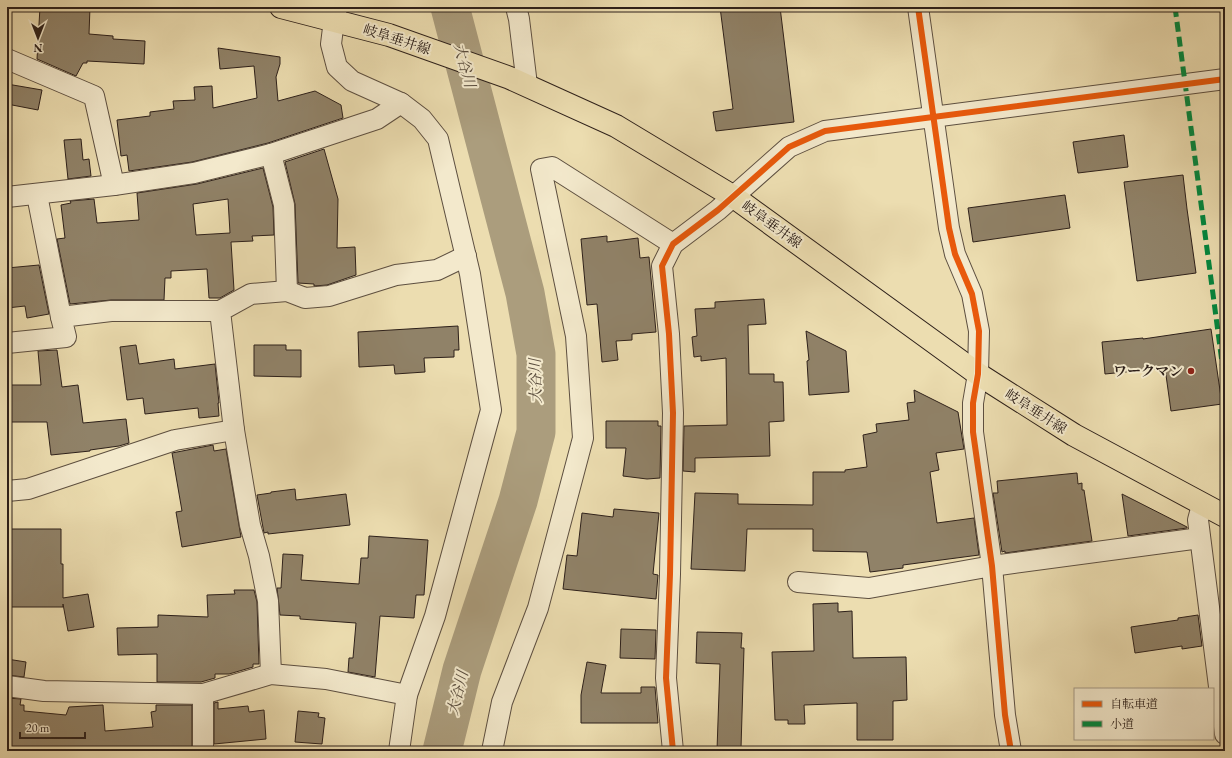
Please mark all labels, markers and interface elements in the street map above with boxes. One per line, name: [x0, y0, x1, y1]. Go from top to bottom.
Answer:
north arrow: [18, 18, 58, 58]
street label: 岐阜垂井線: [361, 20, 433, 58]
text: N: [33, 41, 42, 55]
water label: 大谷川: [450, 41, 481, 91]
street label: 岐阜垂井線: [738, 196, 806, 252]
water label: 大谷川: [525, 356, 545, 404]
place label: ワークマン: [1113, 362, 1183, 380]
marker: ワークマン: [1186, 366, 1196, 376]
street label: 岐阜垂井線: [1002, 384, 1070, 438]
water label: 大谷川: [442, 667, 472, 717]
legend: [1074, 688, 1214, 740]
text: 自転車道: [1110, 696, 1158, 712]
scale bar: [20, 714, 85, 740]
text: 小道: [1110, 716, 1134, 732]
text: 20 m: [26, 720, 50, 736]

